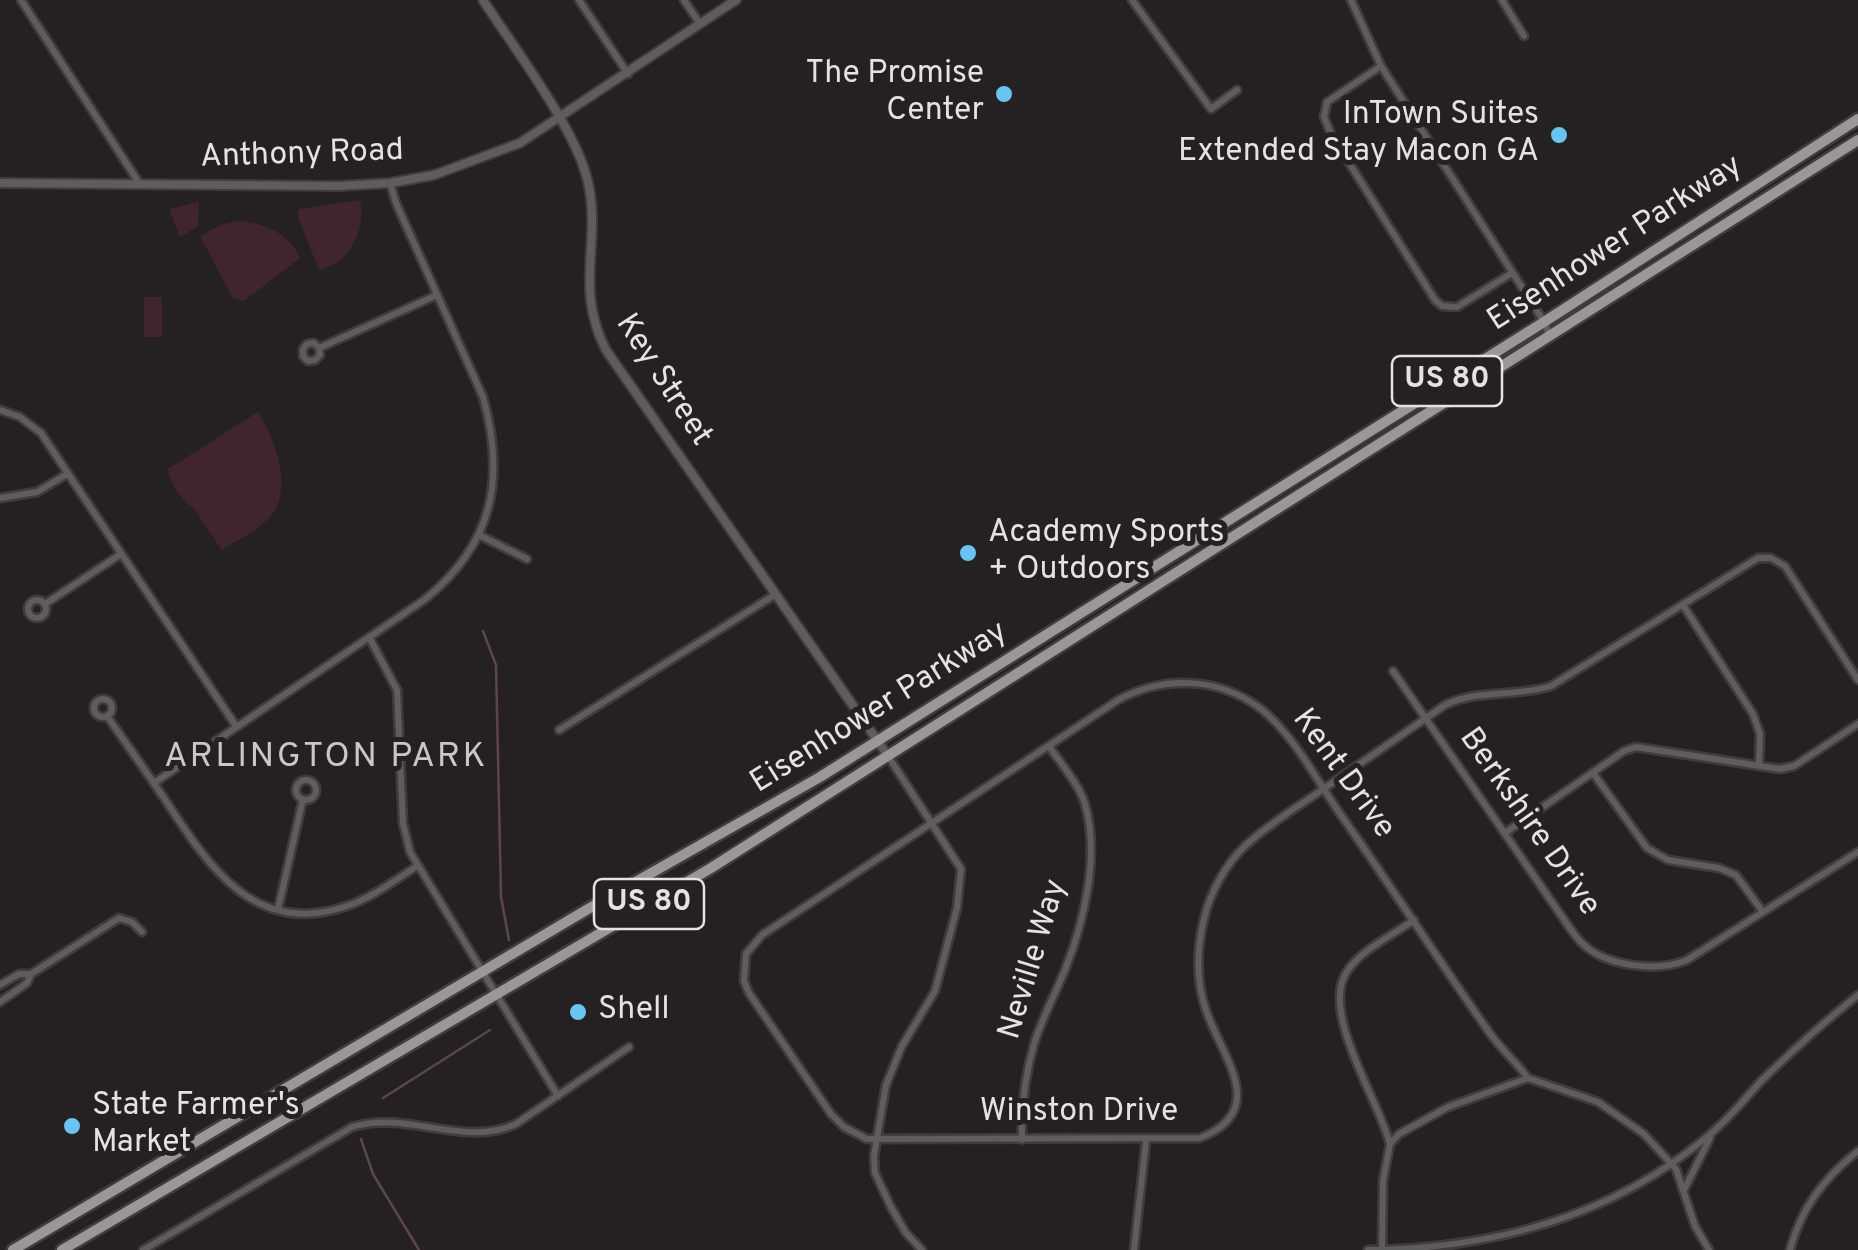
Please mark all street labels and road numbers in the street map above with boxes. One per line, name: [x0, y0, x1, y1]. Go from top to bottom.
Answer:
street label: Anthony Road: [200, 133, 404, 179]
street label: Eisenhower Parkway: [1482, 148, 1750, 342]
street label: Key Street: [605, 308, 719, 454]
road number: US 80: [1392, 356, 1502, 406]
street label: Eisenhower Parkway: [745, 614, 1015, 804]
street label: Kent Drive: [1282, 703, 1402, 847]
street label: Berkshire Drive: [1449, 722, 1607, 924]
street label: Neville Way: [993, 875, 1077, 1045]
road number: US 80: [594, 879, 704, 929]
street label: Winston Drive: [980, 1095, 1178, 1133]

